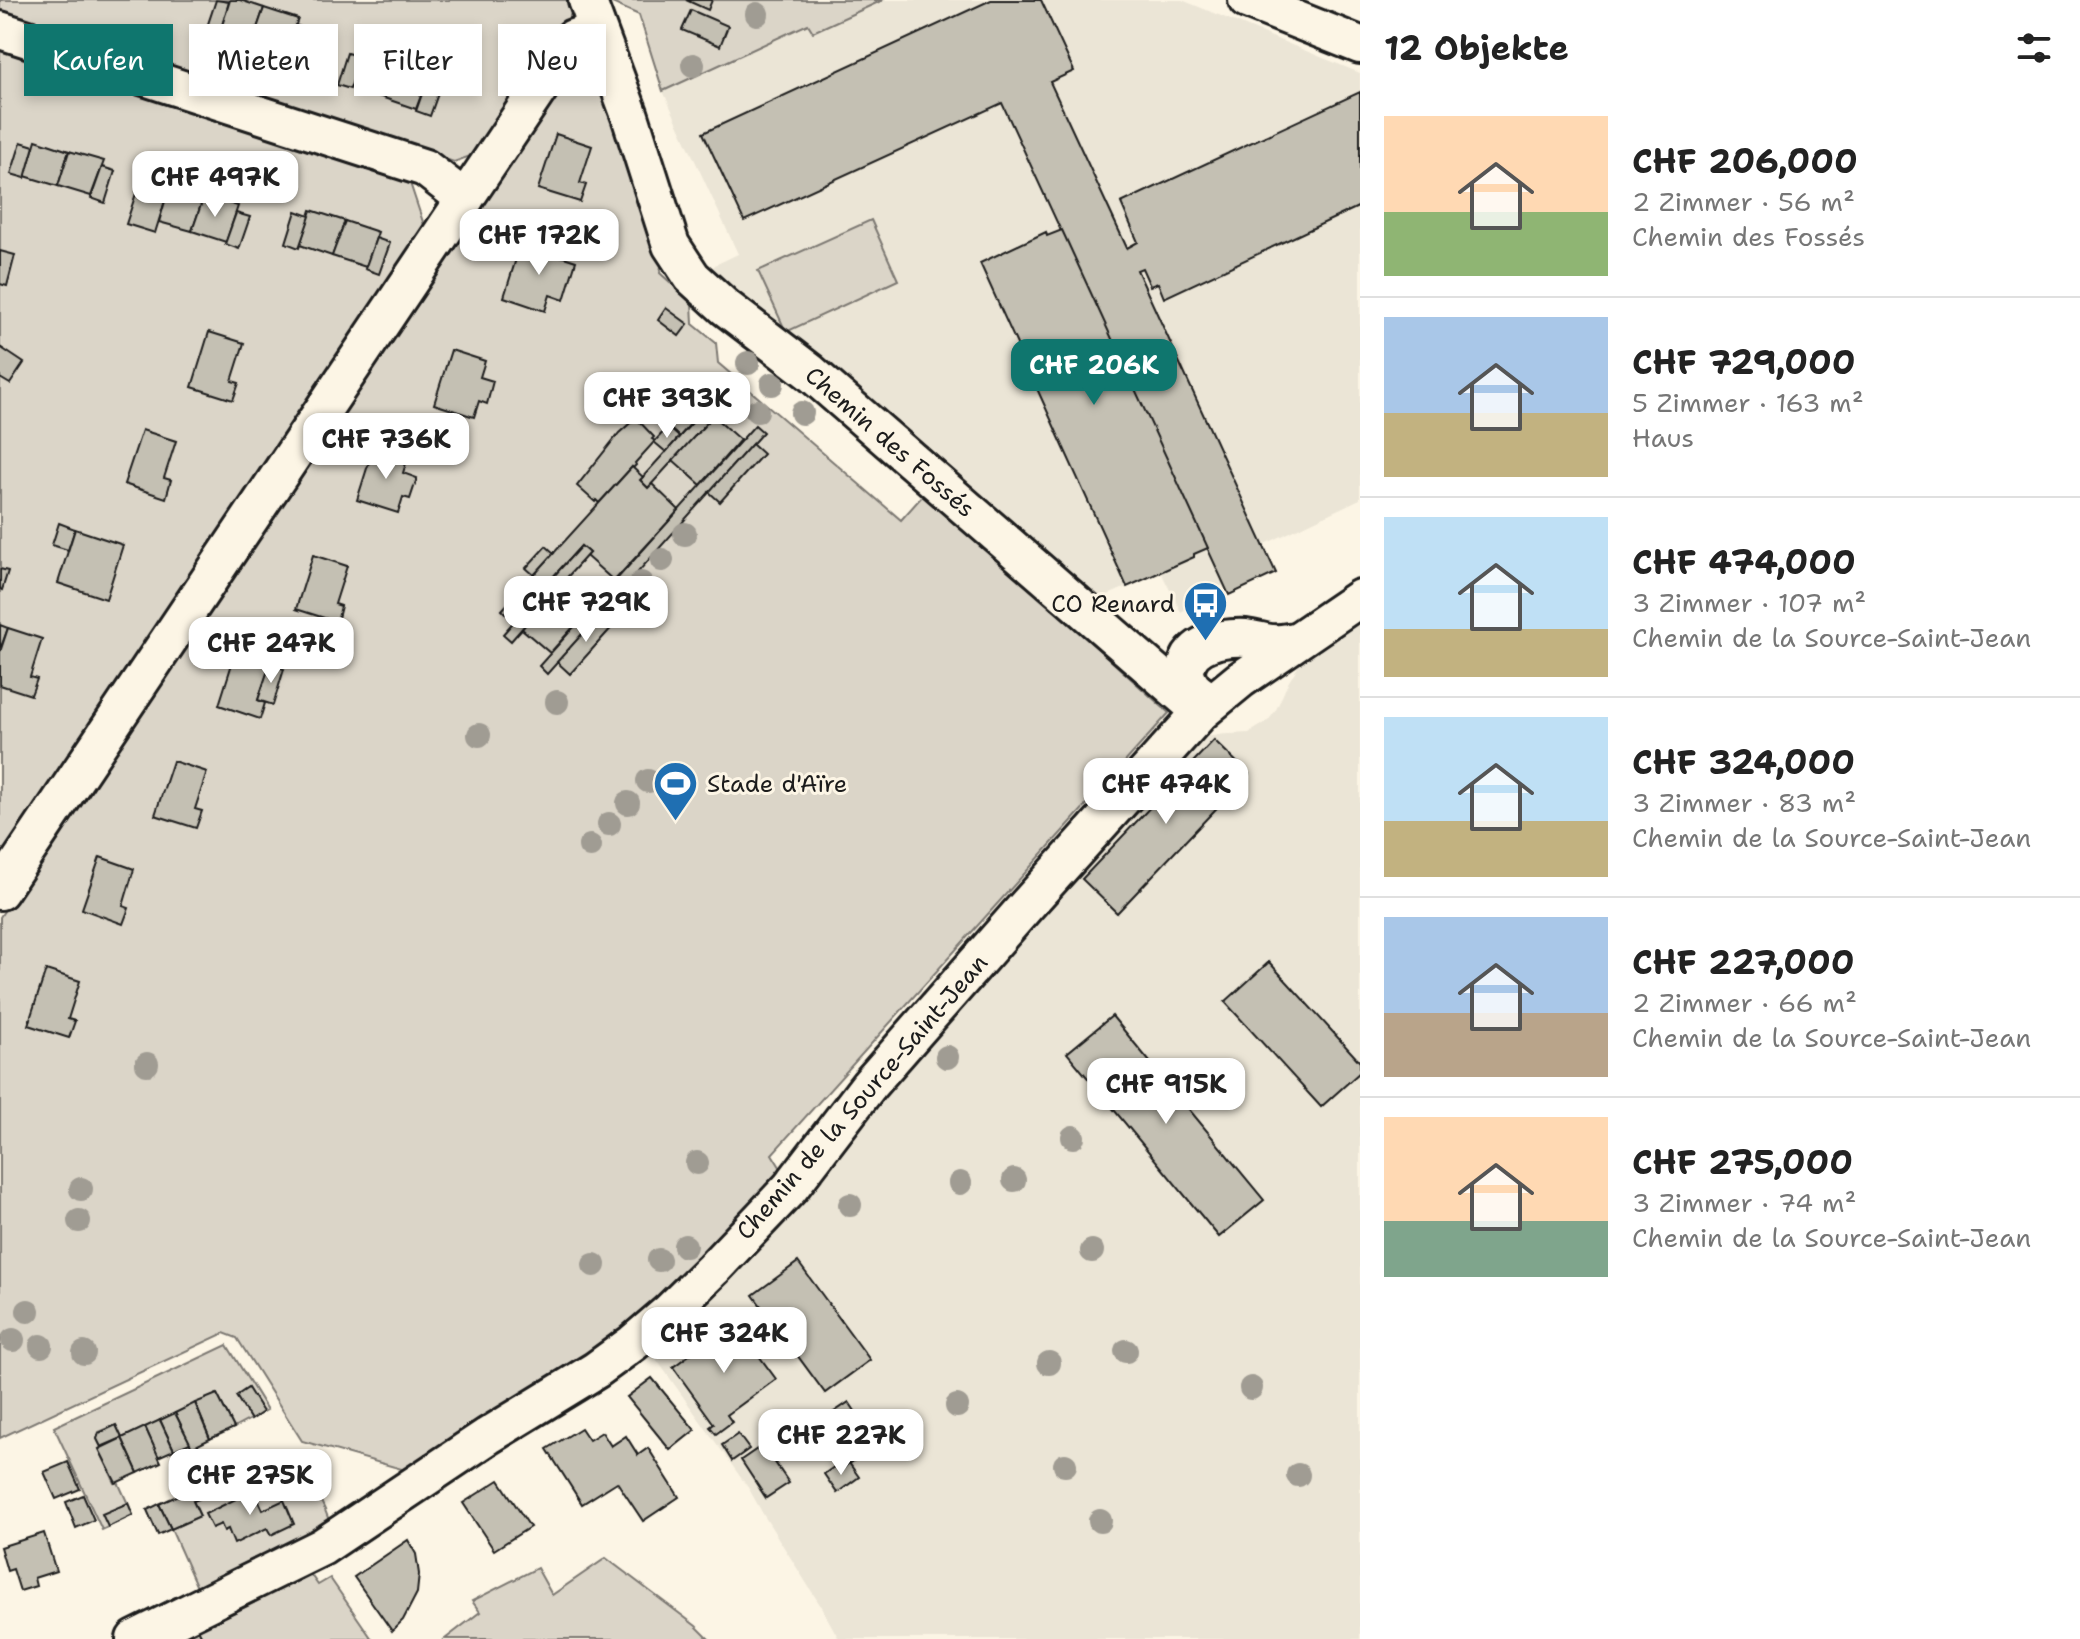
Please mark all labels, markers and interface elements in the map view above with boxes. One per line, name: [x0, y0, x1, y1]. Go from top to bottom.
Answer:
chip: Kaufen: [24, 24, 173, 96]
chip: Mieten: [189, 24, 338, 96]
chip: Filter: [354, 24, 482, 96]
chip: Neu: [498, 24, 606, 96]
text: 12 Objekte: [1384, 25, 1569, 71]
icon: filters: [2012, 26, 2056, 70]
text: CHF 206,000: [1632, 138, 1858, 184]
icon: home: [1448, 148, 1544, 244]
pin: CHF 497K: [132, 151, 298, 219]
text: CHF 497K: [150, 159, 280, 194]
text: 2 Zimmer · 56 m²: [1632, 184, 1855, 219]
pin: CHF 172K: [456, 209, 622, 277]
text: CHF 172K: [478, 217, 600, 252]
text: Chemin des Fossés: [1632, 219, 1865, 254]
pin: CHF 206K: [1011, 339, 1177, 407]
text: CHF 729,000: [1632, 339, 1856, 385]
text: CHF 206K: [1029, 347, 1159, 382]
icon: home: [1448, 349, 1544, 445]
street label: Chemin des Fossés: [798, 359, 982, 525]
pin: CHF 393K: [584, 372, 750, 440]
text: CHF 393K: [602, 380, 732, 415]
text: 5 Zimmer · 163 m²: [1632, 385, 1864, 420]
pin: CHF 736K: [303, 413, 469, 481]
text: Haus: [1632, 420, 1694, 455]
text: CHF 736K: [321, 421, 451, 456]
text: CHF 474,000: [1632, 539, 1856, 585]
icon: home: [1448, 549, 1544, 645]
pin: CHF 729K: [503, 576, 669, 644]
bus stop icon: CO Renard: [1182, 580, 1230, 643]
text: CHF 729K: [522, 584, 650, 619]
text: 3 Zimmer · 107 m²: [1632, 585, 1866, 620]
place label: CO Renard: [1051, 588, 1175, 620]
pin: CHF 247K: [188, 617, 354, 685]
text: Chemin de la Source-Saint-Jean: [1632, 620, 2031, 655]
text: CHF 247K: [207, 625, 335, 660]
text: CHF 324,000: [1632, 739, 1855, 785]
icon: home: [1448, 749, 1544, 845]
pin: CHF 474K: [1083, 758, 1249, 826]
sports icon: Stade d'Aïre: [652, 760, 700, 823]
text: CHF 474K: [1101, 766, 1231, 801]
place label: Stade d'Aïre: [707, 768, 847, 800]
text: 3 Zimmer · 83 m²: [1632, 785, 1856, 820]
text: Chemin de la Source-Saint-Jean: [1632, 820, 2031, 855]
text: CHF 227,000: [1632, 939, 1855, 985]
street label: Chemin de la Source-Saint-Jean: [729, 947, 995, 1247]
icon: home: [1448, 949, 1544, 1045]
text: 2 Zimmer · 66 m²: [1632, 985, 1857, 1020]
text: Chemin de la Source-Saint-Jean: [1632, 1020, 2031, 1055]
pin: CHF 915K: [1083, 1058, 1249, 1126]
text: CHF 915K: [1105, 1066, 1227, 1101]
text: CHF 275,000: [1632, 1139, 1853, 1185]
icon: home: [1448, 1149, 1544, 1245]
text: 3 Zimmer · 74 m²: [1632, 1185, 1856, 1220]
text: Chemin de la Source-Saint-Jean: [1632, 1220, 2031, 1255]
pin: CHF 324K: [641, 1307, 807, 1375]
text: CHF 324K: [660, 1315, 788, 1350]
pin: CHF 227K: [758, 1409, 924, 1477]
text: CHF 227K: [776, 1417, 906, 1452]
pin: CHF 275K: [167, 1449, 333, 1517]
text: CHF 275K: [187, 1457, 313, 1492]

